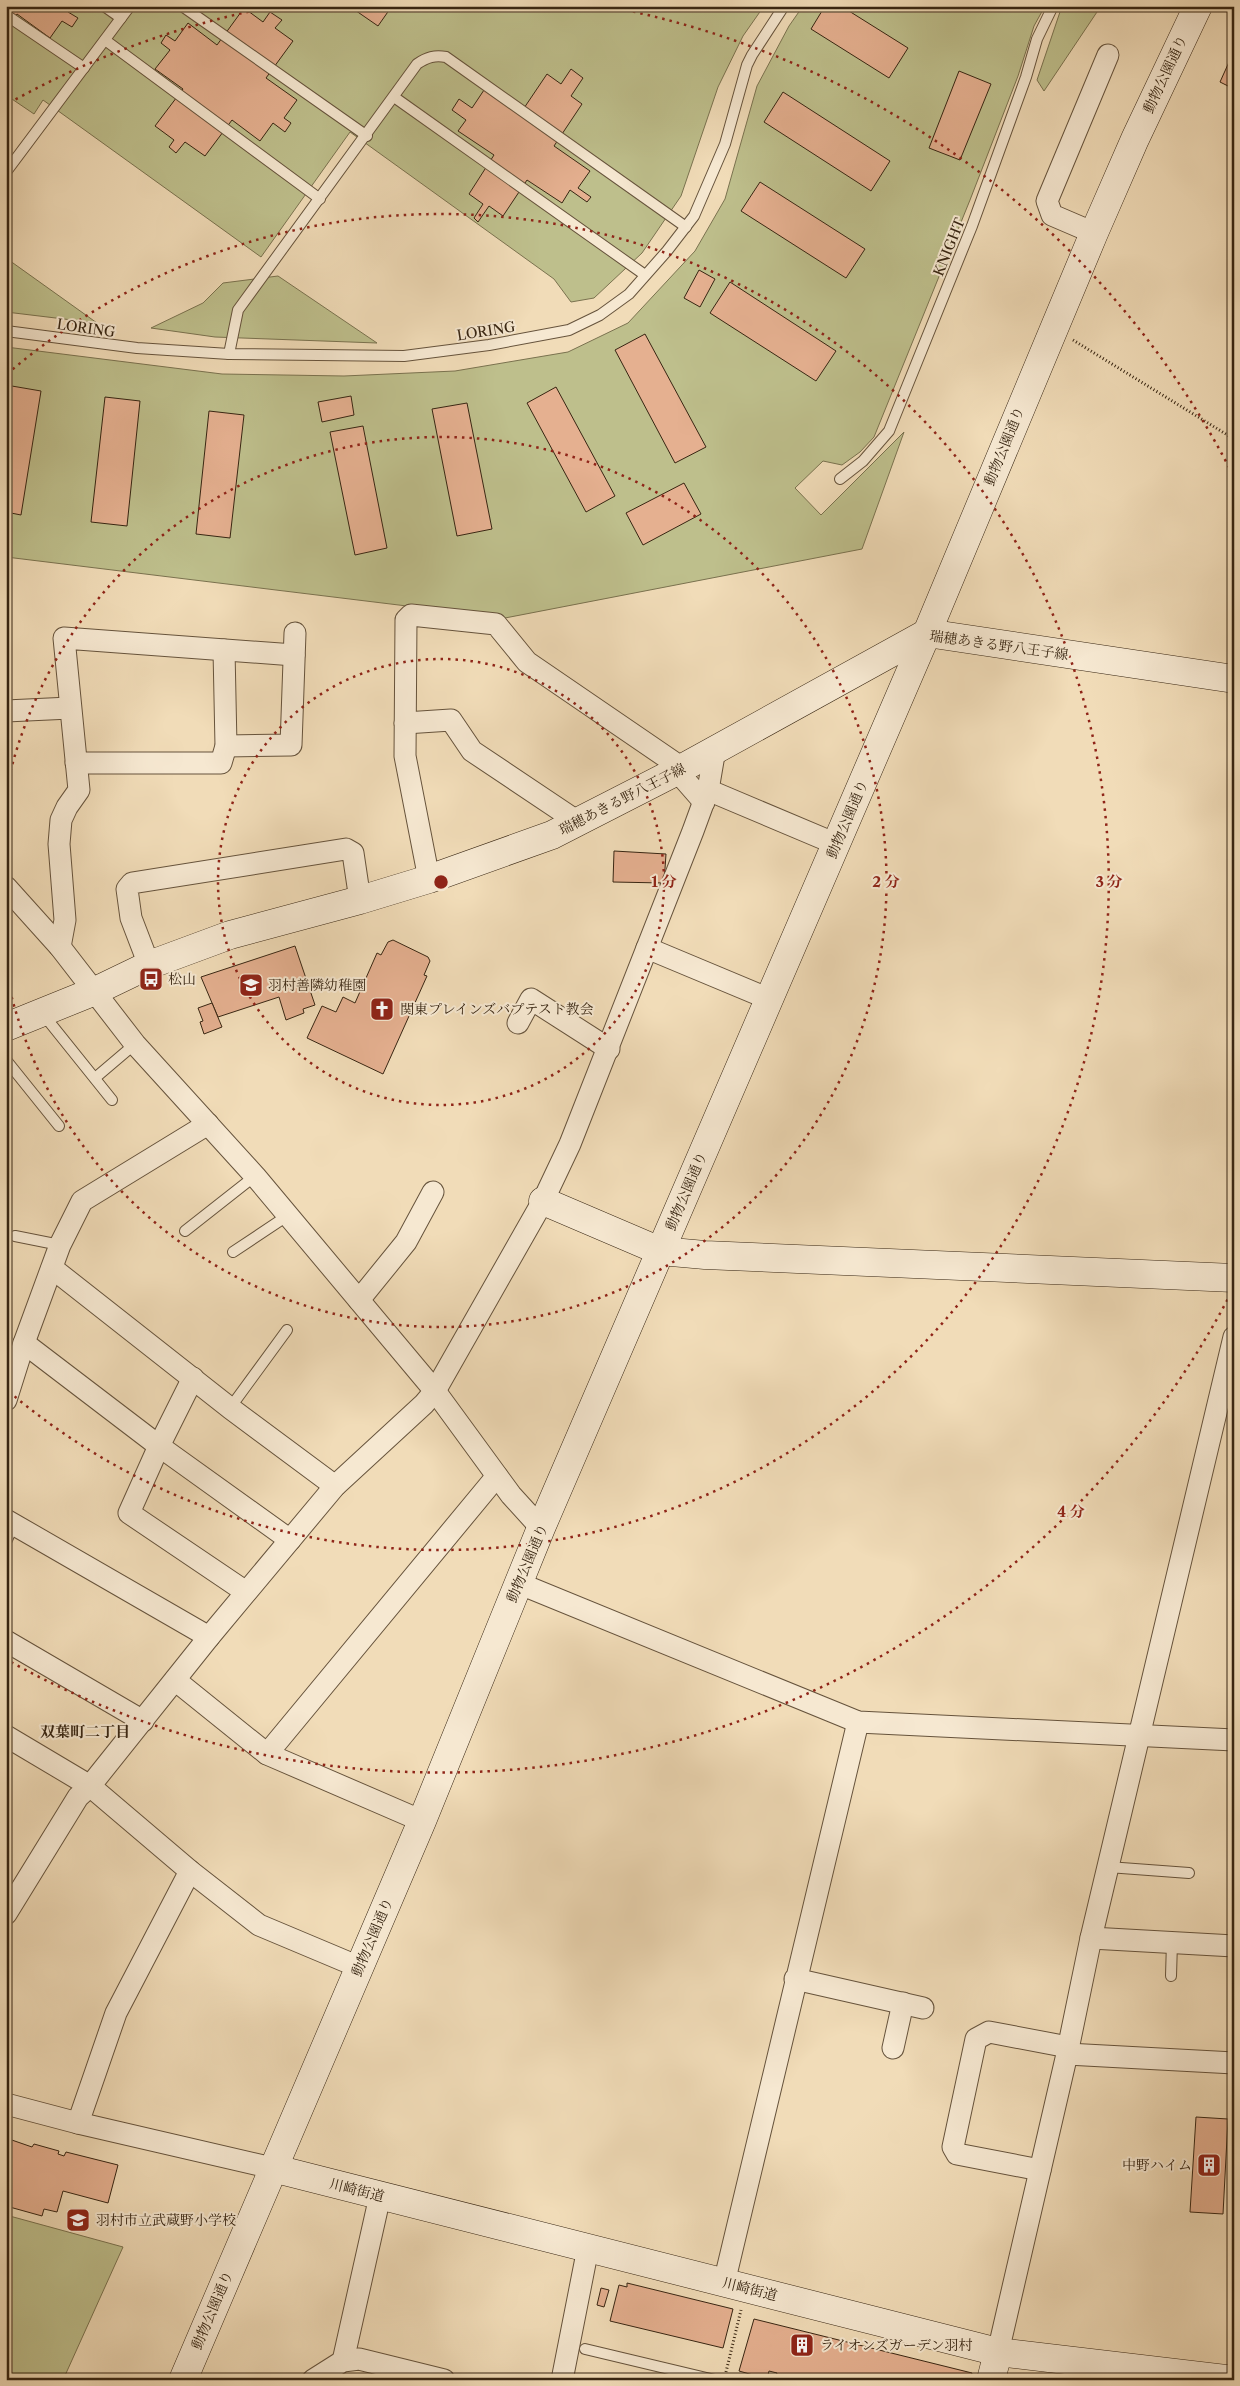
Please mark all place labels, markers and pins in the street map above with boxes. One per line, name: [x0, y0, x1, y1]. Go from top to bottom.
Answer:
centre of rings: [432, 873, 450, 891]
bus stop icon: 松山: [138, 966, 164, 992]
place label: 松山: [168, 970, 196, 988]
school or university icon: 羽村善隣幼稚園: [238, 972, 264, 998]
place label: 羽村善隣幼稚園: [268, 976, 366, 994]
church icon: 関東プレインズバプテスト教会: [369, 996, 395, 1022]
place label: 関東プレインズバプテスト教会: [400, 1000, 594, 1018]
building icon: 中野ハイム: [1196, 2152, 1222, 2178]
place label: 中野ハイム: [1122, 2156, 1192, 2174]
school or university icon: 羽村市立武蔵野小学校: [65, 2207, 91, 2233]
place label: 羽村市立武蔵野小学校: [96, 2211, 236, 2229]
building icon: ライオンズガーデン羽村: [789, 2332, 815, 2358]
place label: ライオンズガーデン羽村: [820, 2336, 972, 2354]

